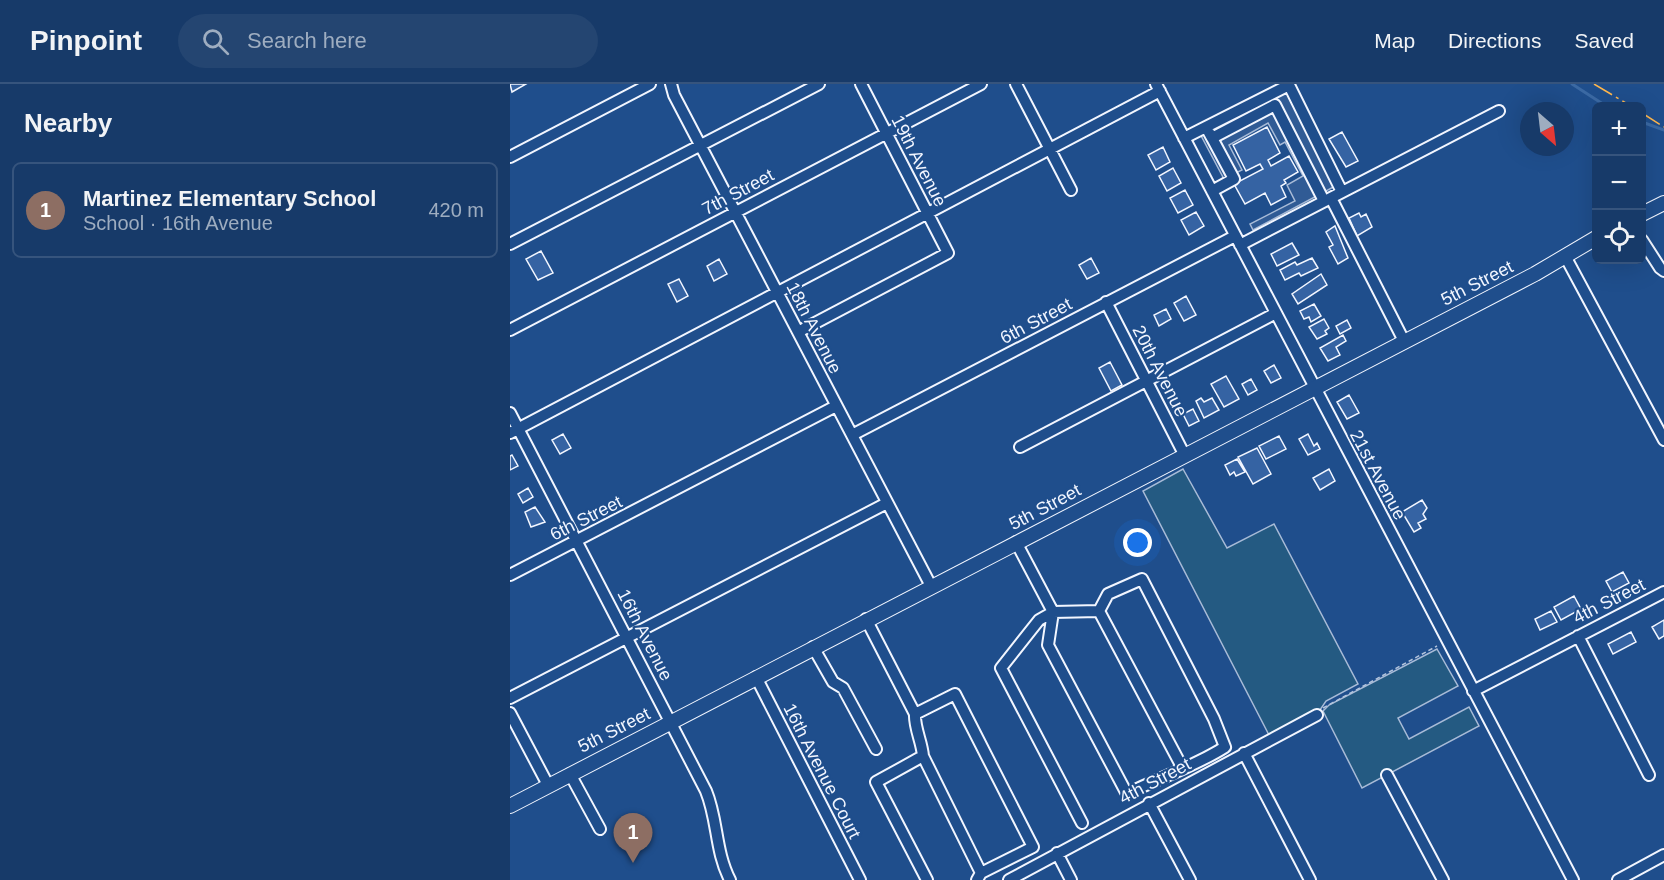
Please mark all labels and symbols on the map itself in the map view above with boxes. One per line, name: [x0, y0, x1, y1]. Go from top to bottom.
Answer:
north arrow: [1520, 102, 1574, 156]
street label: 19th Avenue: [887, 112, 951, 210]
street label: 7th Street: [699, 165, 777, 219]
street label: 5th Street: [1438, 256, 1516, 310]
street label: 18th Avenue: [782, 279, 846, 377]
street label: 6th Street: [997, 294, 1075, 348]
street label: 20th Avenue: [1128, 322, 1192, 420]
street label: 21st Avenue: [1346, 427, 1410, 523]
street label: 5th Street: [1006, 480, 1084, 534]
street label: 6th Street: [547, 491, 625, 545]
your location: [1123, 528, 1152, 557]
street label: 4th Street: [1570, 574, 1648, 628]
street label: 16th Avenue: [613, 586, 677, 684]
street label: 16th Avenue Court: [779, 700, 865, 842]
street label: 5th Street: [575, 703, 653, 757]
street label: 4th Street: [1116, 754, 1194, 808]
pin: 1: [614, 814, 652, 863]

